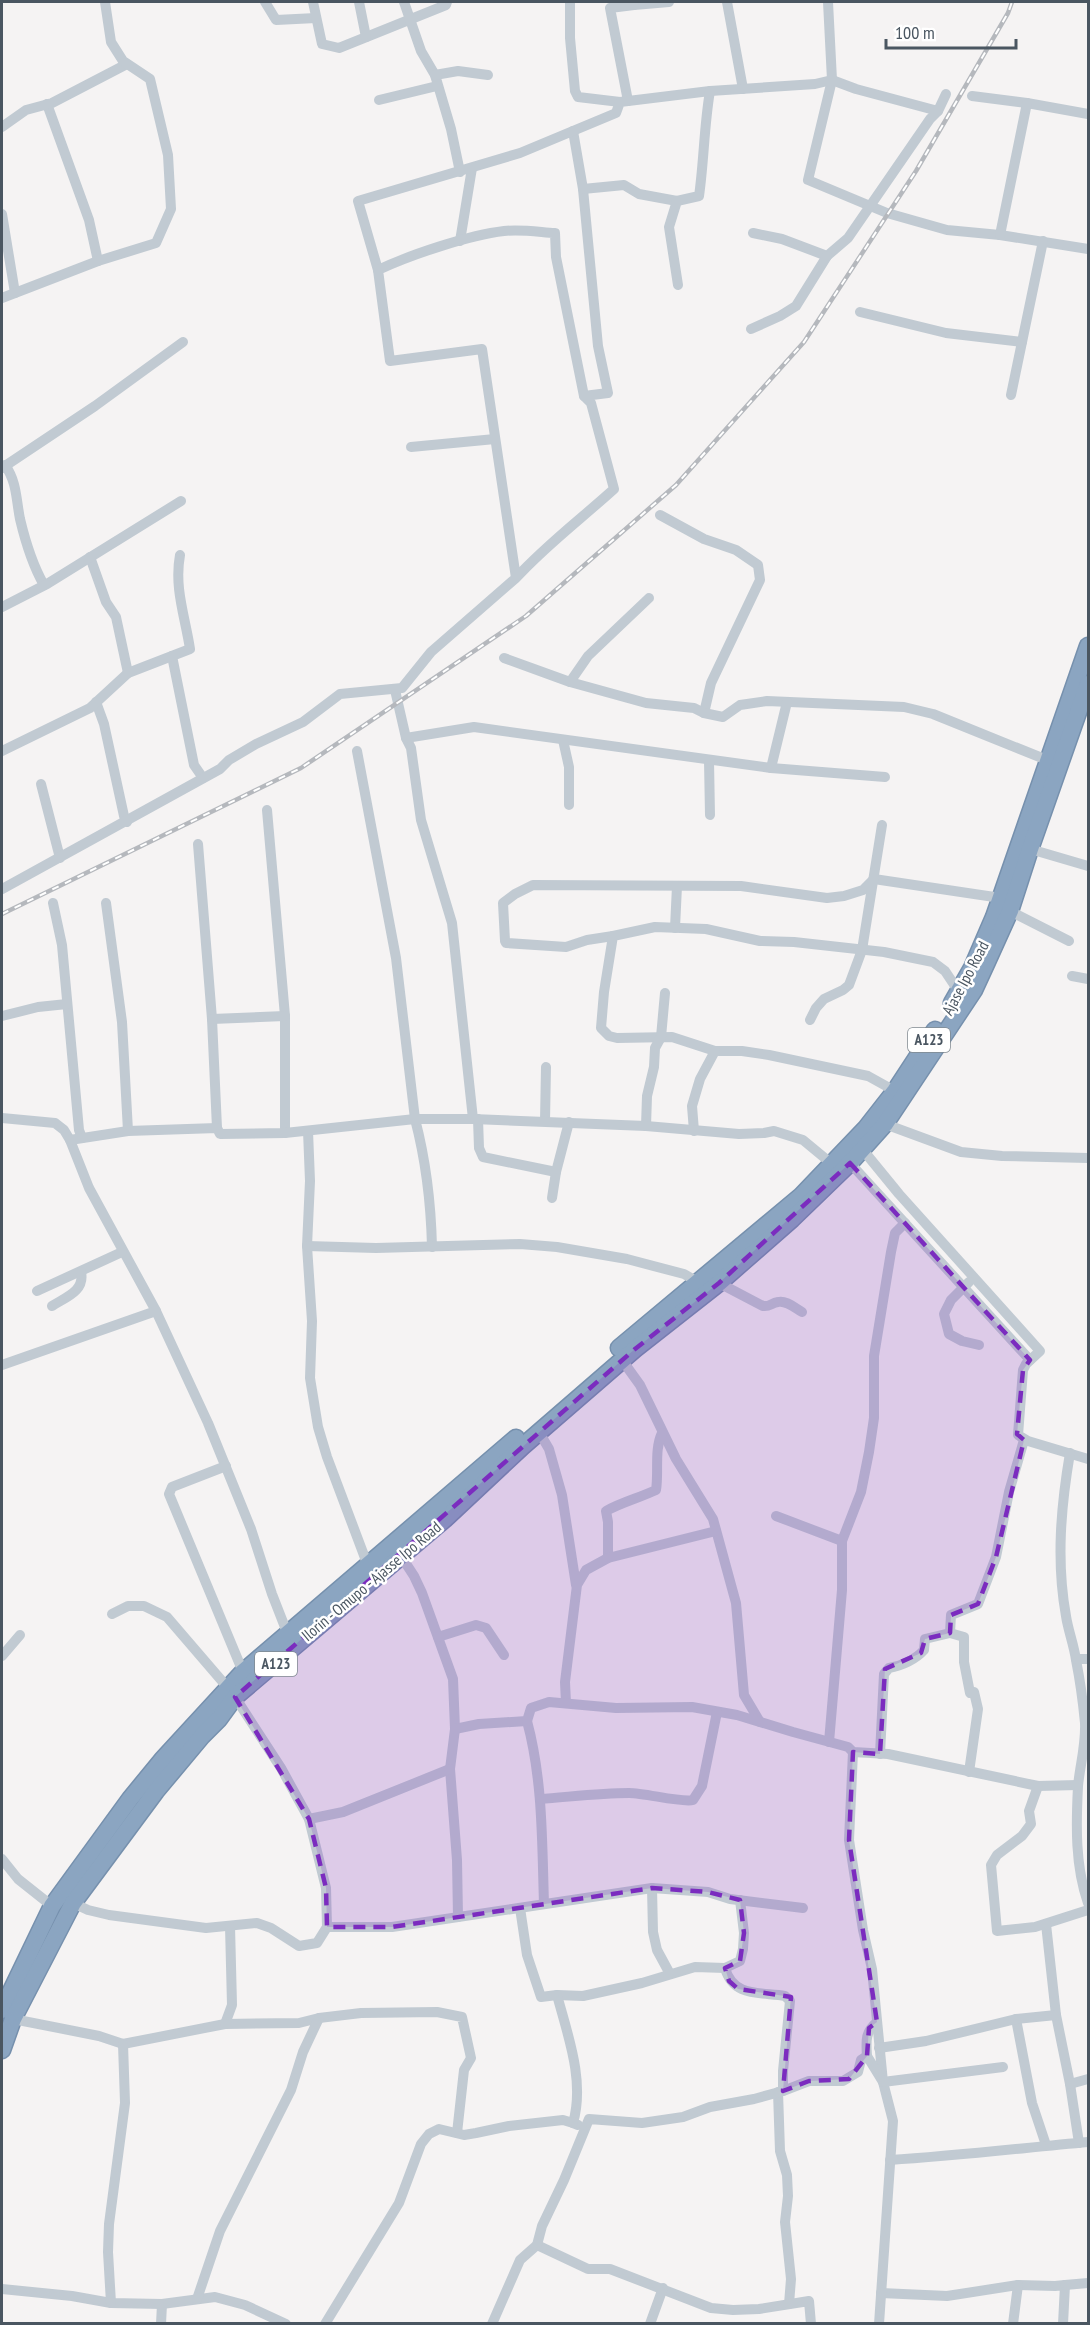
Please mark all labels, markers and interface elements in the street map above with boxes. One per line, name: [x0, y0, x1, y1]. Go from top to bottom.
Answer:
scale bar: [886, 12, 1016, 50]
text: 100 m: [895, 21, 935, 44]
street label: Ajase Ipo Road: [937, 937, 993, 1019]
road number: A123: [908, 1028, 950, 1052]
street label: Ilorin - Omupo - Ajasse Ipo Road: [297, 1517, 445, 1645]
road number: A123: [255, 1652, 297, 1676]

